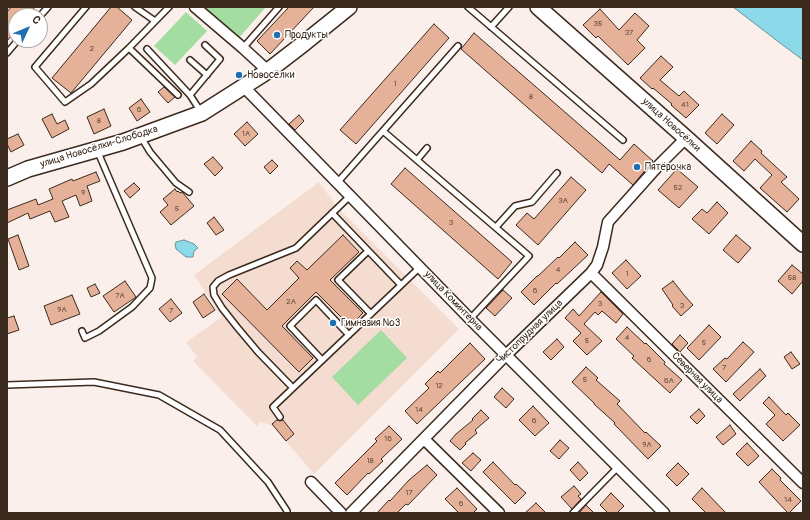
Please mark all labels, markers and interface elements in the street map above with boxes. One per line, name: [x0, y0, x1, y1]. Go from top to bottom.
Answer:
north arrow: [8, 8, 48, 48]
text: С: [29, 13, 43, 27]
house number: 35: [594, 19, 602, 29]
house number: 37: [625, 28, 633, 38]
place label: Продукты: [285, 29, 328, 41]
marker: Продукты: [272, 30, 282, 40]
house number: 2: [90, 44, 94, 54]
place label: Новосёлки: [247, 69, 294, 81]
marker: Новосёлки: [234, 70, 244, 80]
house number: 1: [393, 79, 397, 89]
house number: 8: [529, 92, 533, 102]
street label: улица Новосёлки: [639, 96, 703, 154]
house number: 41: [681, 100, 689, 110]
house number: 6: [137, 105, 141, 115]
house number: 8: [97, 116, 101, 126]
street label: улица Новосёлки-Слободка: [39, 123, 159, 171]
house number: 1А: [242, 129, 250, 139]
place label: Пятёрочка: [645, 161, 691, 173]
marker: Пятёрочка: [632, 162, 642, 172]
house number: 52: [674, 183, 682, 193]
house number: 9: [81, 188, 85, 198]
house number: 3А: [558, 196, 568, 206]
house number: 5: [175, 204, 179, 214]
house number: 3: [449, 218, 453, 228]
house number: 4: [556, 265, 560, 275]
street label: улица Коминтерна: [421, 269, 485, 333]
house number: 1: [625, 269, 629, 279]
house number: 58: [788, 273, 796, 283]
house number: 6: [533, 286, 537, 296]
house number: 7А: [115, 291, 125, 301]
house number: 2А: [286, 297, 296, 307]
street label: Чистопрудная улица: [494, 297, 566, 367]
house number: 3: [598, 299, 602, 309]
house number: 3: [680, 301, 684, 311]
house number: 9А: [57, 305, 67, 315]
house number: 7: [169, 306, 173, 316]
place label: Гимназия №3: [341, 317, 400, 329]
marker: Гимназия №3: [328, 318, 338, 328]
house number: 4: [625, 333, 629, 343]
house number: 5: [585, 336, 589, 346]
house number: 5: [702, 338, 706, 348]
street label: Северная улица: [669, 350, 725, 406]
house number: 6: [647, 355, 651, 365]
house number: 7: [722, 363, 726, 373]
house number: 5: [583, 375, 587, 385]
house number: 6А: [664, 376, 674, 386]
house number: 12: [435, 381, 443, 391]
house number: 14: [415, 405, 423, 415]
house number: 6: [532, 416, 536, 426]
house number: 16: [384, 434, 392, 444]
house number: 9А: [642, 440, 652, 450]
house number: 18: [366, 456, 374, 466]
house number: 17: [405, 488, 413, 498]
house number: 14: [784, 495, 792, 505]
house number: 6: [459, 499, 463, 509]

